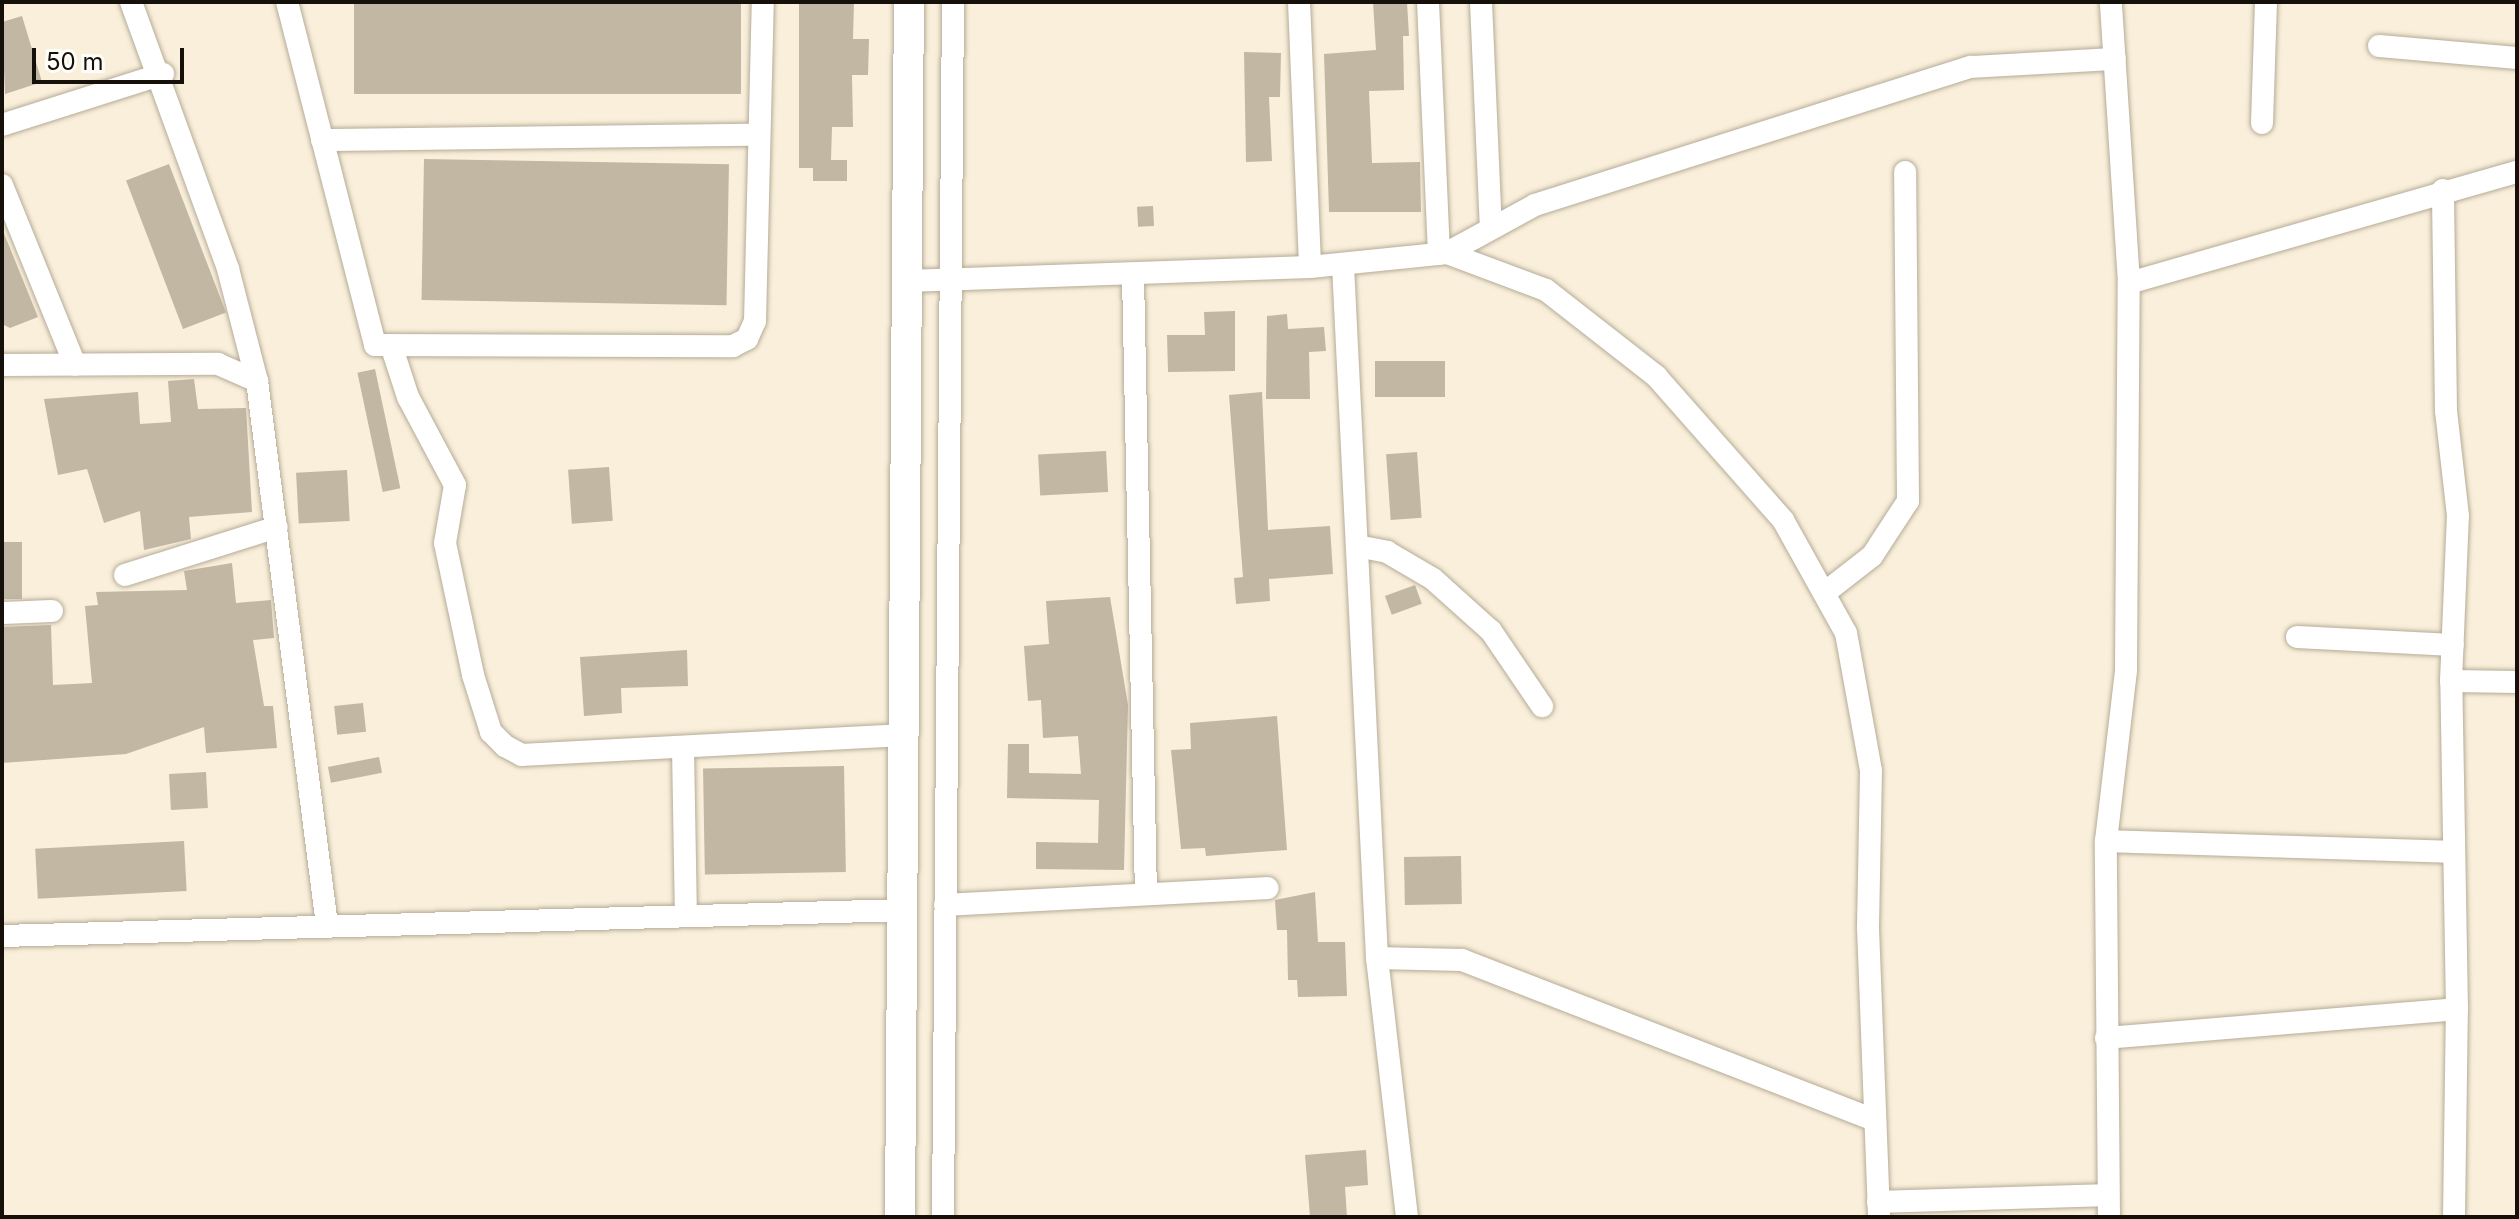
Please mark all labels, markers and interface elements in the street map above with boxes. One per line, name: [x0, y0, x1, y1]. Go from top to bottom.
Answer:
scale bar: [36, 32, 188, 82]
text: 50 m: [46, 47, 104, 76]

